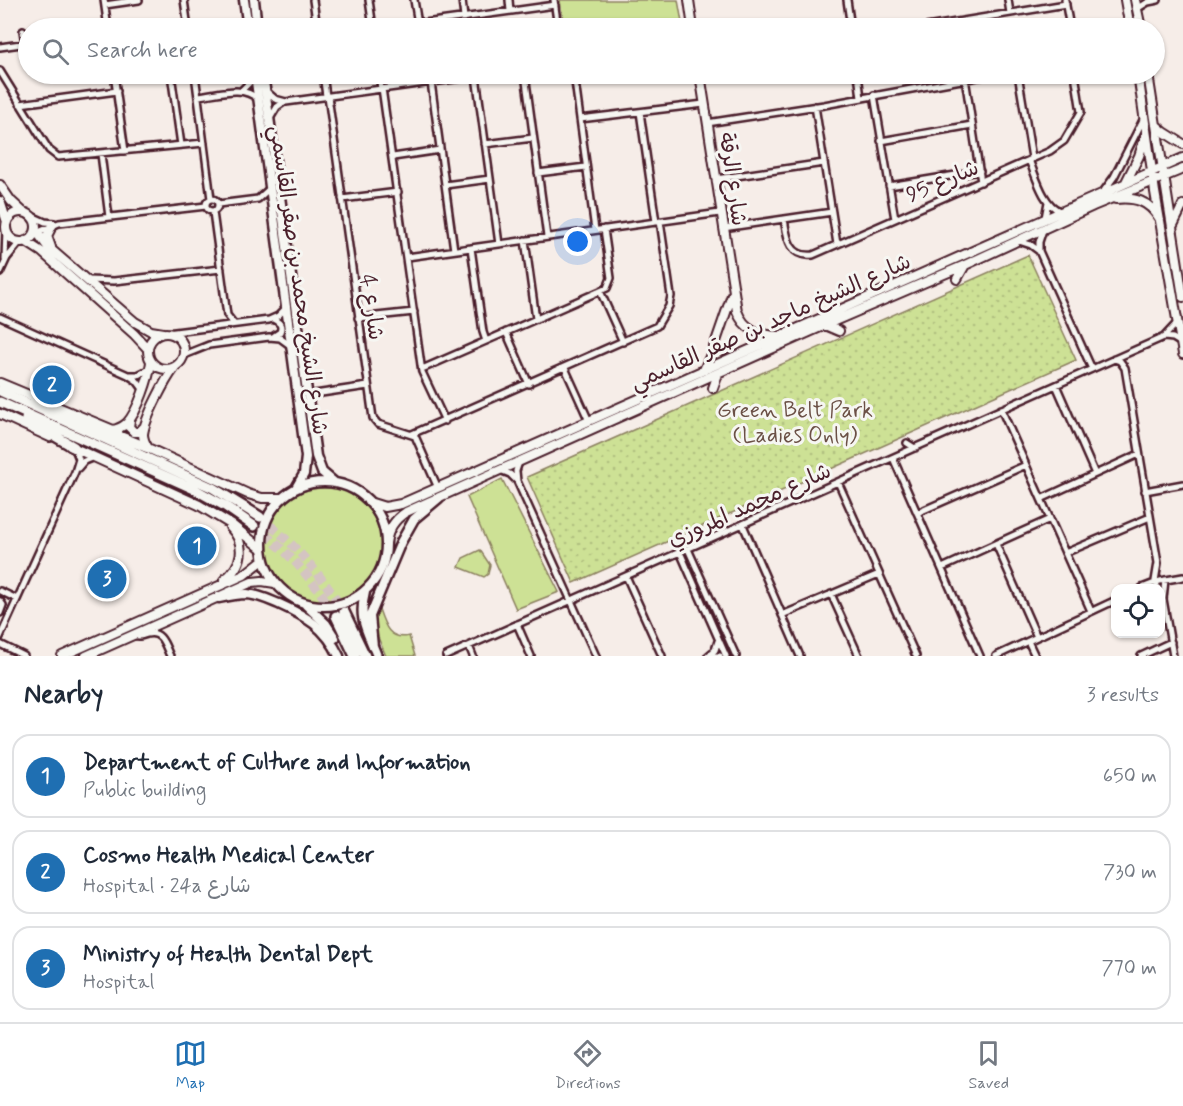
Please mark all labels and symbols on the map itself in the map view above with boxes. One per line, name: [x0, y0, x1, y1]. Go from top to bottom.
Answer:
street label: شارع الشيخ محمد بن صقر القاسمي: [258, 124, 334, 437]
street label: شارع الرقة: [712, 131, 752, 228]
street label: شارع 95: [902, 154, 983, 210]
your location: [563, 227, 592, 256]
street label: شارع الشيخ ماجد بن صقر القاسمي: [626, 248, 917, 401]
street label: شارع 4: [353, 272, 390, 342]
pin: 2: [32, 362, 72, 408]
park label: Green Belt Park (Ladies Only): [717, 397, 873, 450]
street label: شارع محمد المروزي: [664, 457, 836, 555]
pin: 1: [178, 524, 216, 568]
pin: 3: [88, 556, 126, 602]

